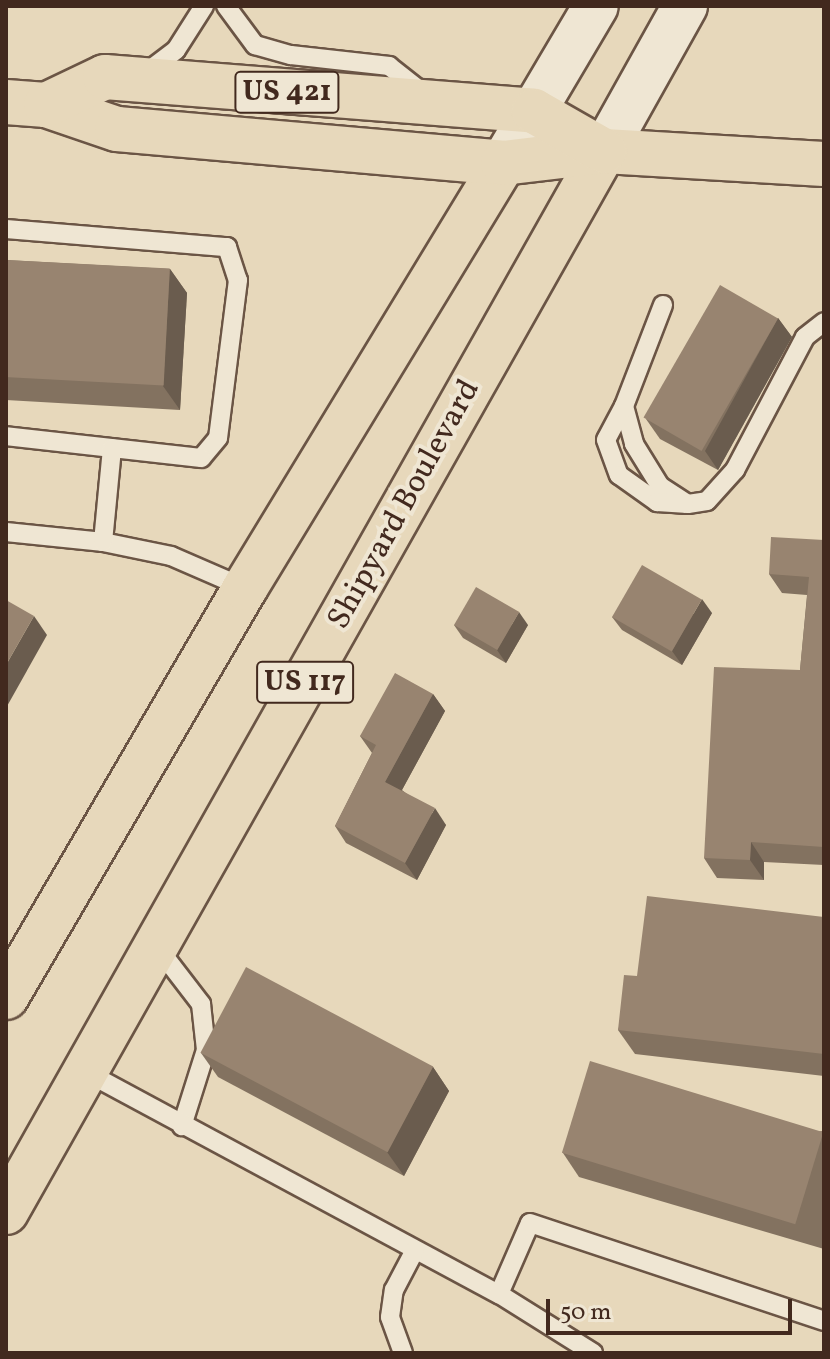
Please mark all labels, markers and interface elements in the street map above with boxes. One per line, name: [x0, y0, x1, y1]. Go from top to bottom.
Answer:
road number: US 421: [233, 66, 341, 118]
street label: Shipyard Boulevard: [321, 374, 489, 636]
road number: US 117: [255, 656, 355, 708]
scale bar: [550, 1283, 796, 1333]
text: 50 m: [560, 1296, 612, 1330]

